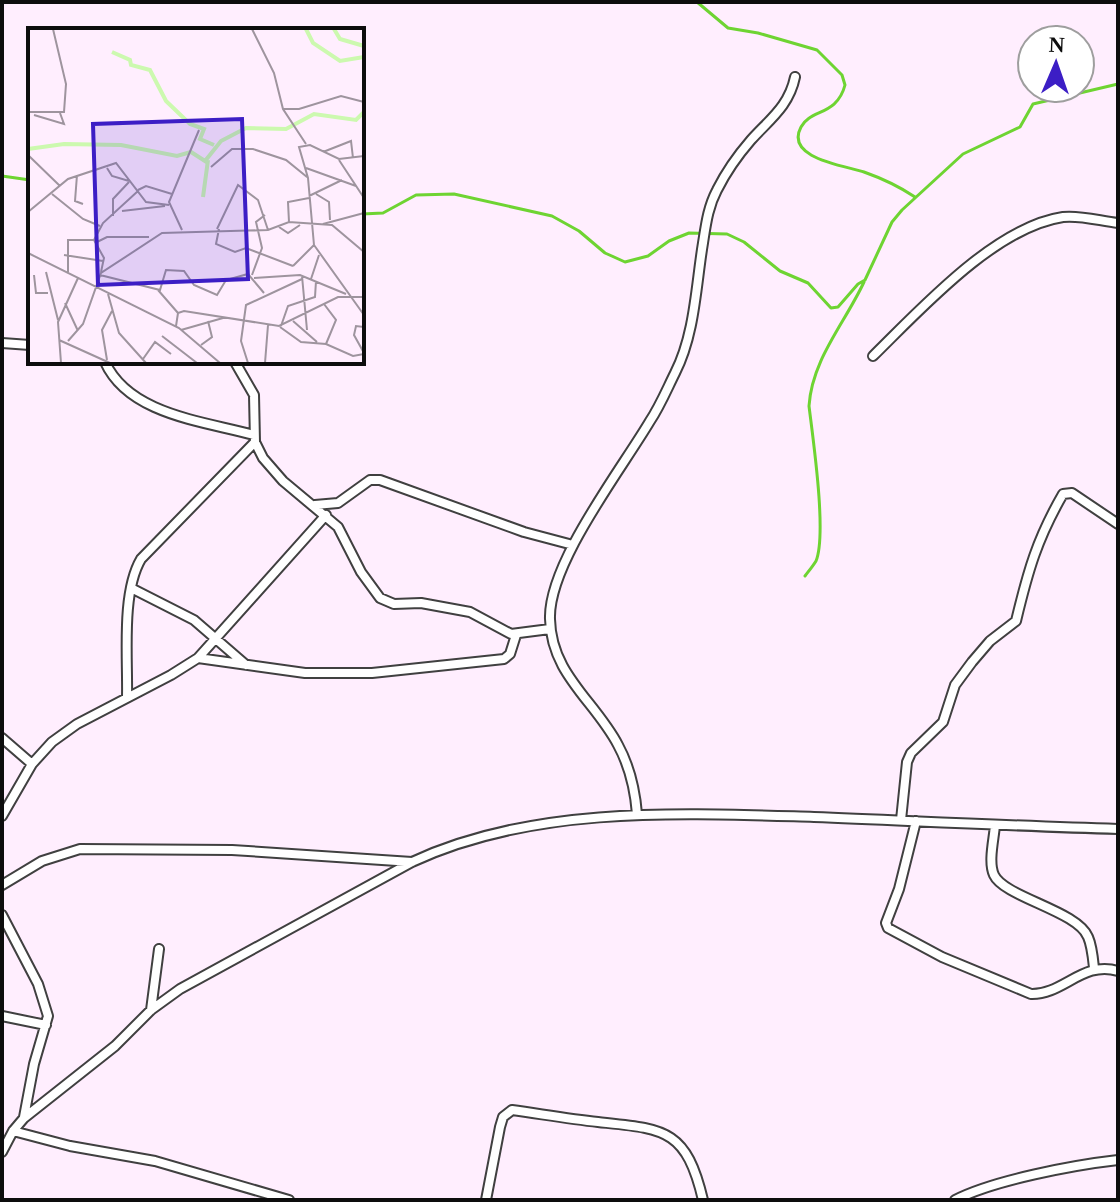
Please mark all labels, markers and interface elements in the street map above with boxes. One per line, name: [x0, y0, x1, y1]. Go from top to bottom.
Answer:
north arrow: [1016, 24, 1096, 104]
inset map: [28, 28, 364, 364]
text: N: [1048, 32, 1065, 57]

